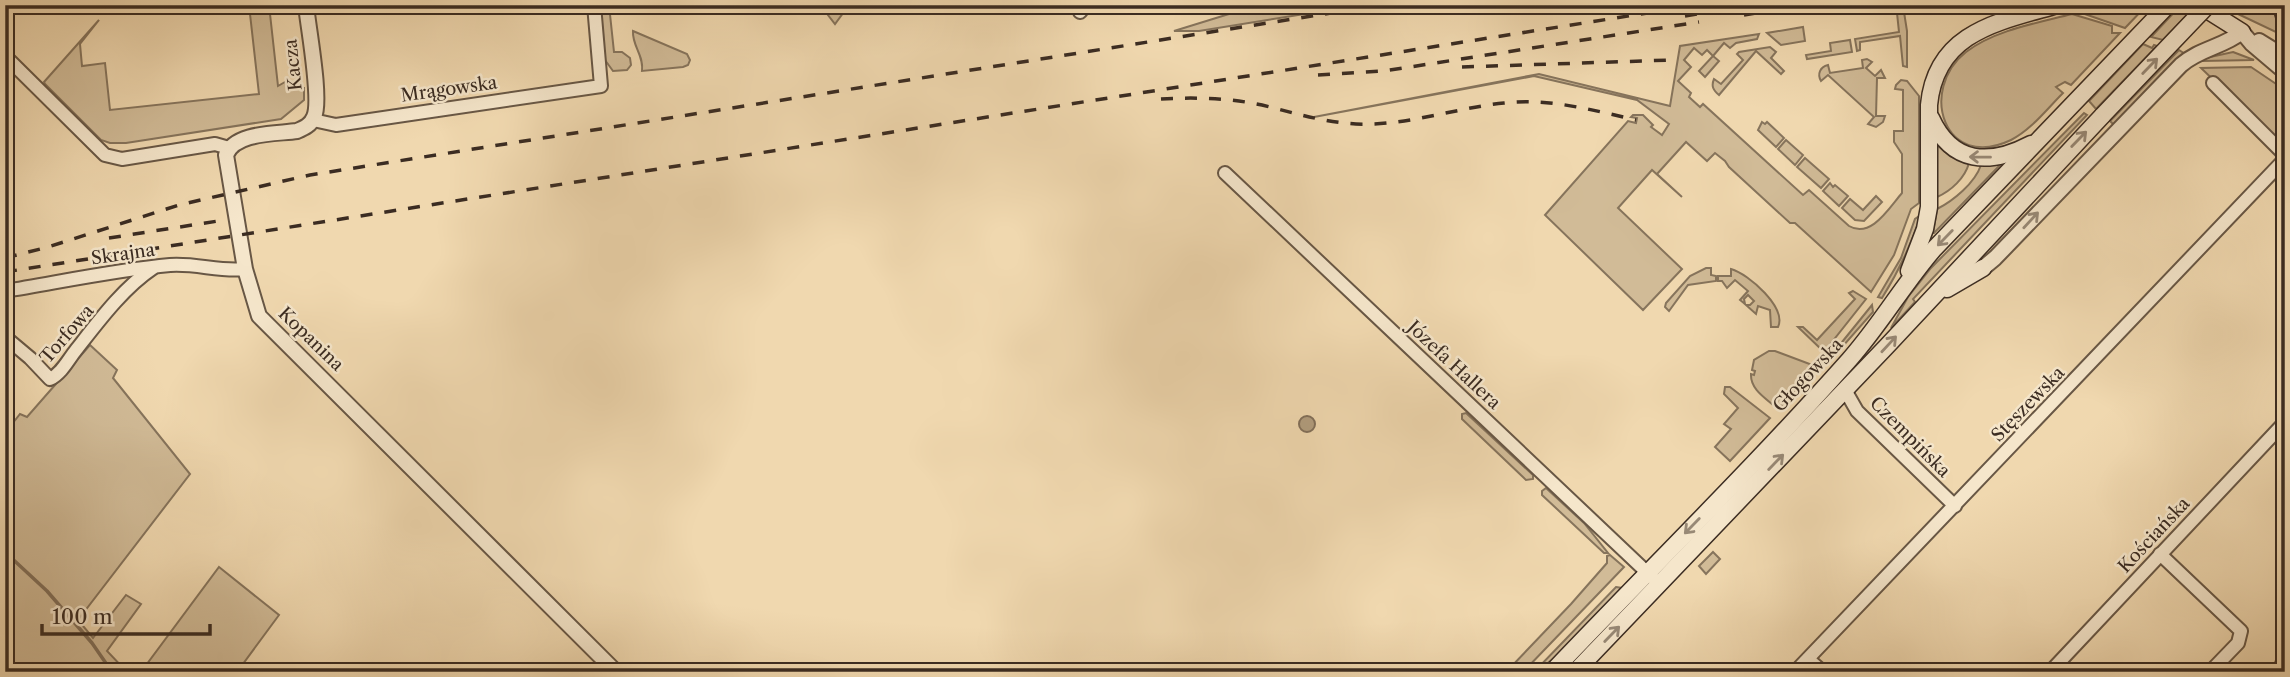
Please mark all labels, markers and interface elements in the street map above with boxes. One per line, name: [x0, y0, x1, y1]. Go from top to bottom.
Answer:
street label: Kacza: [279, 38, 307, 92]
one-way arrow: [2142, 57, 2159, 74]
street label: Mrągowska: [399, 71, 499, 107]
one-way arrow: [2070, 131, 2087, 148]
one-way arrow: [1969, 150, 1992, 163]
one-way arrow: [2023, 212, 2040, 229]
one-way arrow: [1936, 229, 1953, 246]
street label: Skrajna: [90, 239, 157, 269]
street label: Torfowa: [35, 300, 99, 368]
street label: Kopanina: [274, 302, 349, 376]
street label: Józefa Hallera: [1401, 314, 1506, 414]
street label: Głogowska: [1768, 333, 1848, 416]
one-way arrow: [1881, 335, 1897, 353]
street label: Stęszewska: [1987, 361, 2070, 446]
street label: Czempińska: [1865, 392, 1955, 482]
one-way arrow: [1768, 454, 1785, 471]
street label: Kościańska: [2114, 492, 2195, 577]
one-way arrow: [1684, 517, 1701, 534]
scale bar: [42, 593, 210, 637]
text: 100 m: [52, 604, 113, 629]
one-way arrow: [1603, 626, 1620, 643]

